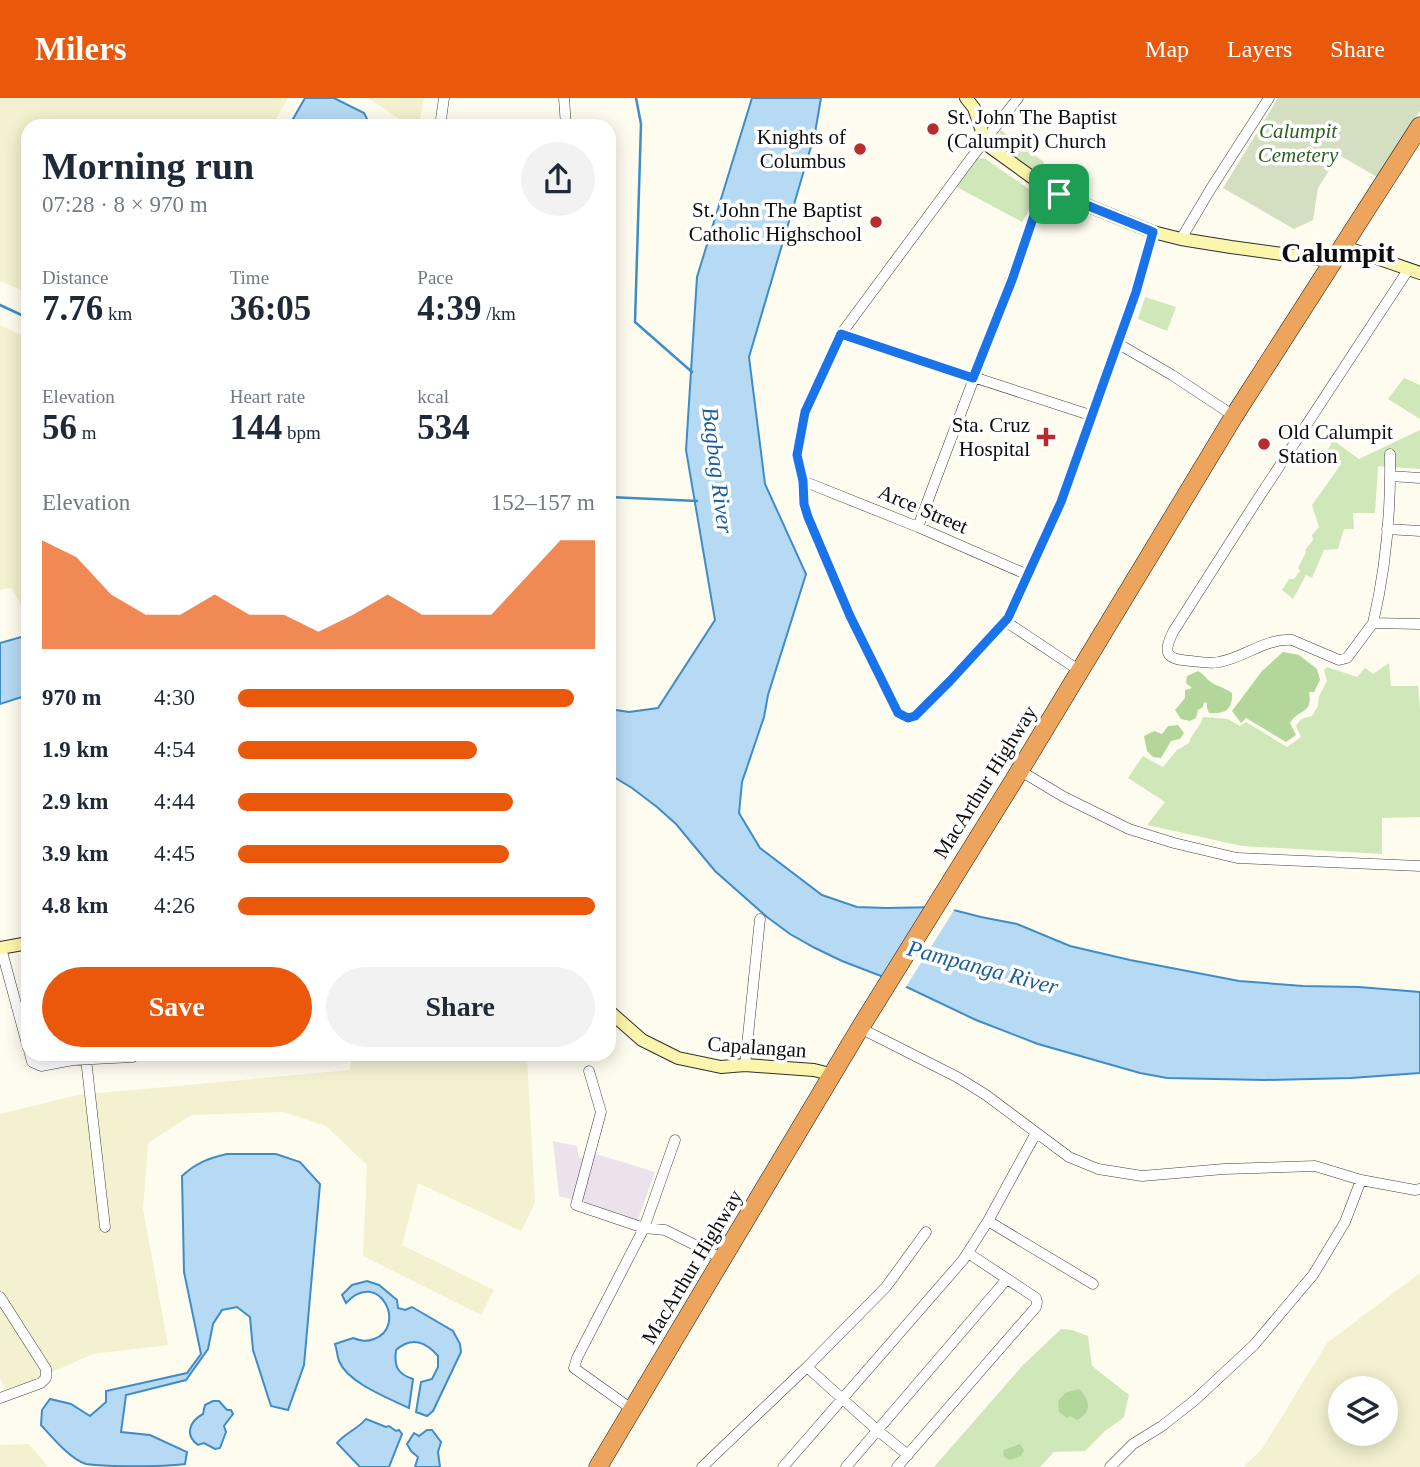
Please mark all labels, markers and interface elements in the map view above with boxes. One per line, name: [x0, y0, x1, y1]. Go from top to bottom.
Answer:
text: Milers: [35, 31, 127, 67]
text: Map: [1145, 36, 1189, 62]
text: Layers: [1227, 36, 1292, 62]
text: Share: [1330, 36, 1385, 62]
place label: St. John The Baptist (Calumpit) Church: [947, 105, 1117, 153]
park label: Calumpit Cemetery: [1258, 119, 1339, 167]
marker: St. John The Baptist (Calumpit) Church: [925, 121, 941, 137]
place label: Knights of Columbus: [757, 125, 846, 173]
marker: Knights of Columbus: [852, 141, 868, 157]
button: share: [521, 142, 595, 216]
text: Morning run: [42, 145, 254, 187]
pin: [1029, 164, 1089, 224]
icon: arrive: [1040, 175, 1078, 213]
text: 07:28 · 8 × 970 m: [42, 192, 208, 217]
place label: St. John The Baptist Catholic Highschool: [689, 198, 862, 246]
marker: St. John The Baptist Catholic Highschool: [868, 214, 884, 230]
district label: Calumpit: [1281, 237, 1395, 268]
text: Distance: [42, 267, 108, 288]
text: Time: [230, 267, 269, 288]
text: Pace: [417, 267, 453, 288]
text: 7.76: [42, 289, 103, 328]
text: 36:05: [230, 289, 311, 328]
text: 4:39: [417, 289, 481, 328]
text: km: [103, 303, 132, 324]
text: /km: [481, 303, 516, 324]
text: Elevation: [42, 386, 115, 407]
text: Heart rate: [230, 386, 305, 407]
text: kcal: [417, 386, 449, 407]
water label: Bagbag River: [697, 405, 738, 536]
text: 56: [42, 408, 77, 447]
text: 144: [230, 408, 282, 447]
text: 534: [417, 408, 470, 447]
place label: Sta. Cruz Hospital: [952, 413, 1030, 461]
place label: Old Calumpit Station: [1278, 420, 1393, 468]
text: m: [77, 422, 97, 443]
text: bpm: [282, 422, 321, 443]
marker: Sta. Cruz Hospital: [1036, 427, 1056, 447]
marker: Old Calumpit Station: [1256, 436, 1272, 452]
street label: Arce Street: [875, 479, 972, 539]
text: Elevation: [42, 490, 130, 515]
text: 152–157 m: [491, 490, 595, 515]
text: 970 m: [42, 685, 101, 710]
text: 4:30: [154, 685, 195, 710]
street label: MacArthur Highway: [928, 701, 1042, 863]
text: 1.9 km: [42, 737, 108, 762]
text: 4:54: [154, 737, 195, 762]
text: 2.9 km: [42, 789, 108, 814]
text: 4:44: [154, 789, 195, 814]
text: 3.9 km: [42, 841, 108, 866]
text: 4:45: [154, 841, 195, 866]
text: 4.8 km: [42, 893, 108, 918]
text: 4:26: [154, 893, 195, 918]
water label: Pampanga River: [904, 935, 1062, 1000]
button: Save: [42, 967, 312, 1047]
button: Share: [326, 967, 595, 1047]
street label: Capalangan: [707, 1032, 808, 1062]
street label: MacArthur Highway: [637, 1185, 748, 1348]
map controls: [1328, 1376, 1398, 1446]
button: layers: [1328, 1376, 1398, 1446]

